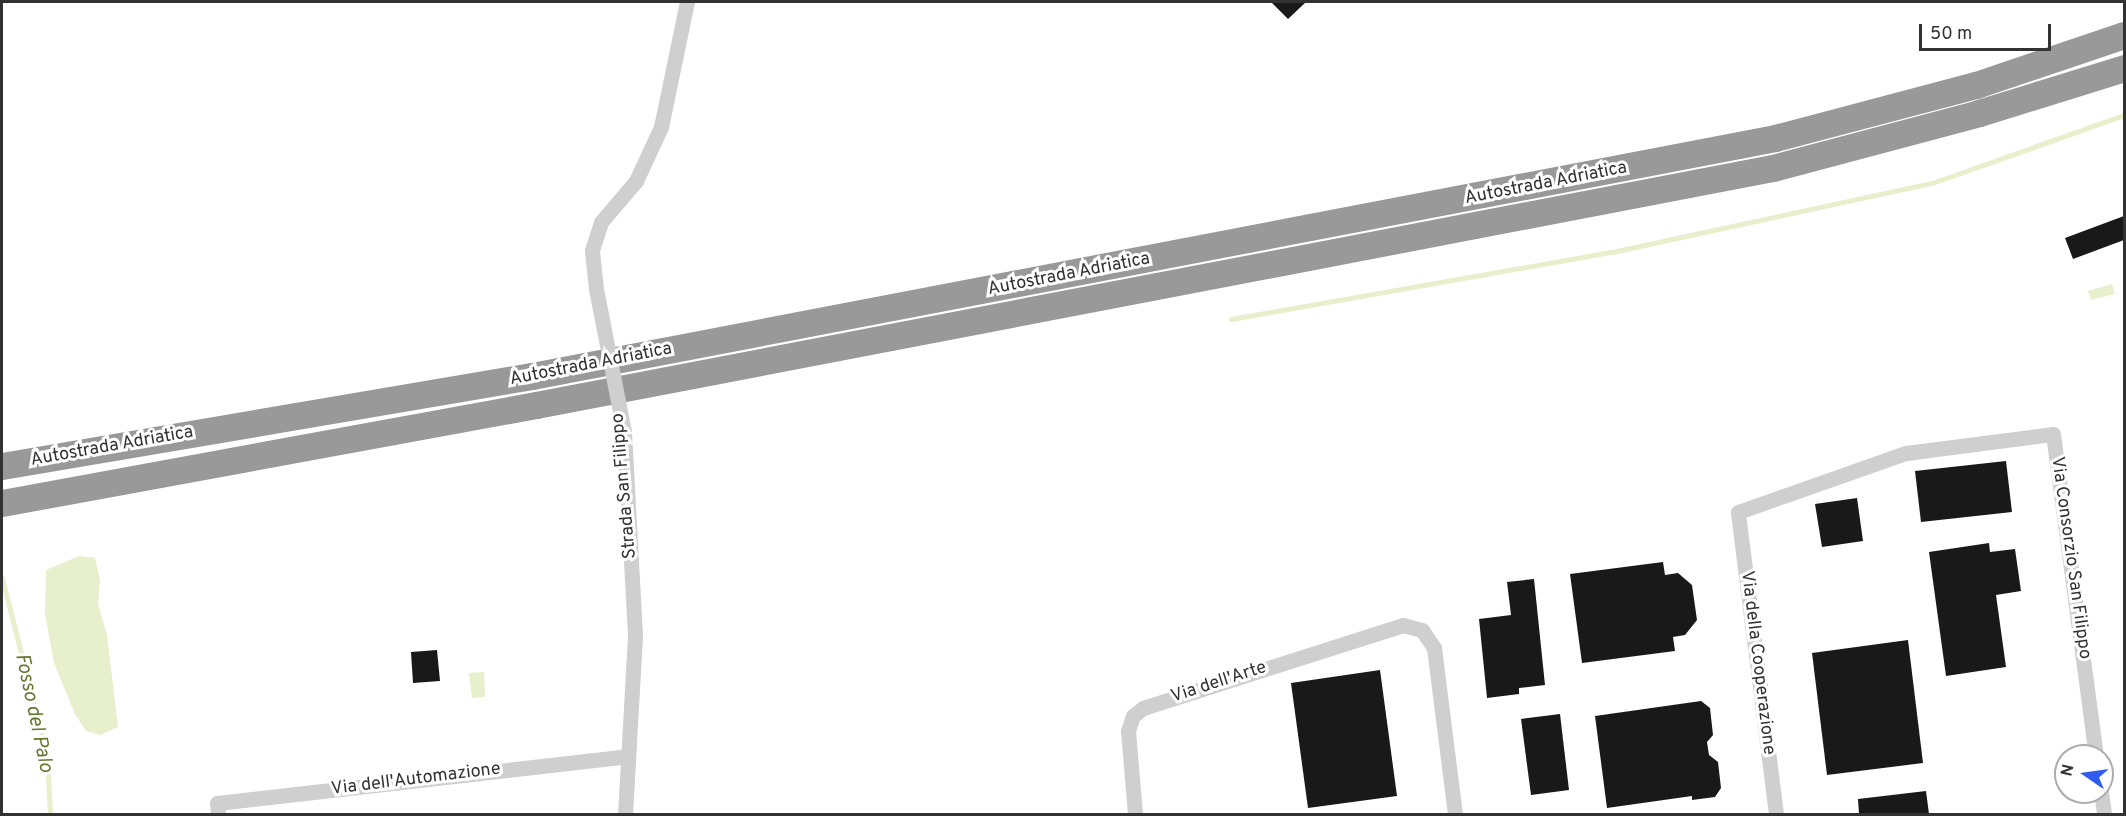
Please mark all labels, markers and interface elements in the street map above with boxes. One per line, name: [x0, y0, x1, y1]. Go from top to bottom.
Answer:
scale bar: [1922, 12, 2054, 50]
text: 50 m: [1930, 23, 1972, 46]
street label: Autostrada Adriatica: [1463, 158, 1629, 210]
street label: Autostrada Adriatica: [986, 249, 1152, 301]
street label: Autostrada Adriatica: [508, 339, 674, 391]
street label: Strada San Filippo: [608, 412, 642, 560]
street label: Autostrada Adriatica: [29, 422, 195, 472]
street label: Via Consorzio San Filippo: [2045, 455, 2095, 661]
street label: Via della Cooperazione: [1735, 570, 1779, 756]
water label: Fosso del Palo: [9, 651, 57, 775]
street label: Via dell'Arte: [1169, 657, 1269, 709]
north arrow: [2054, 744, 2114, 804]
street label: Via dell'Automazione: [330, 759, 502, 801]
text: N: [2057, 763, 2079, 778]

